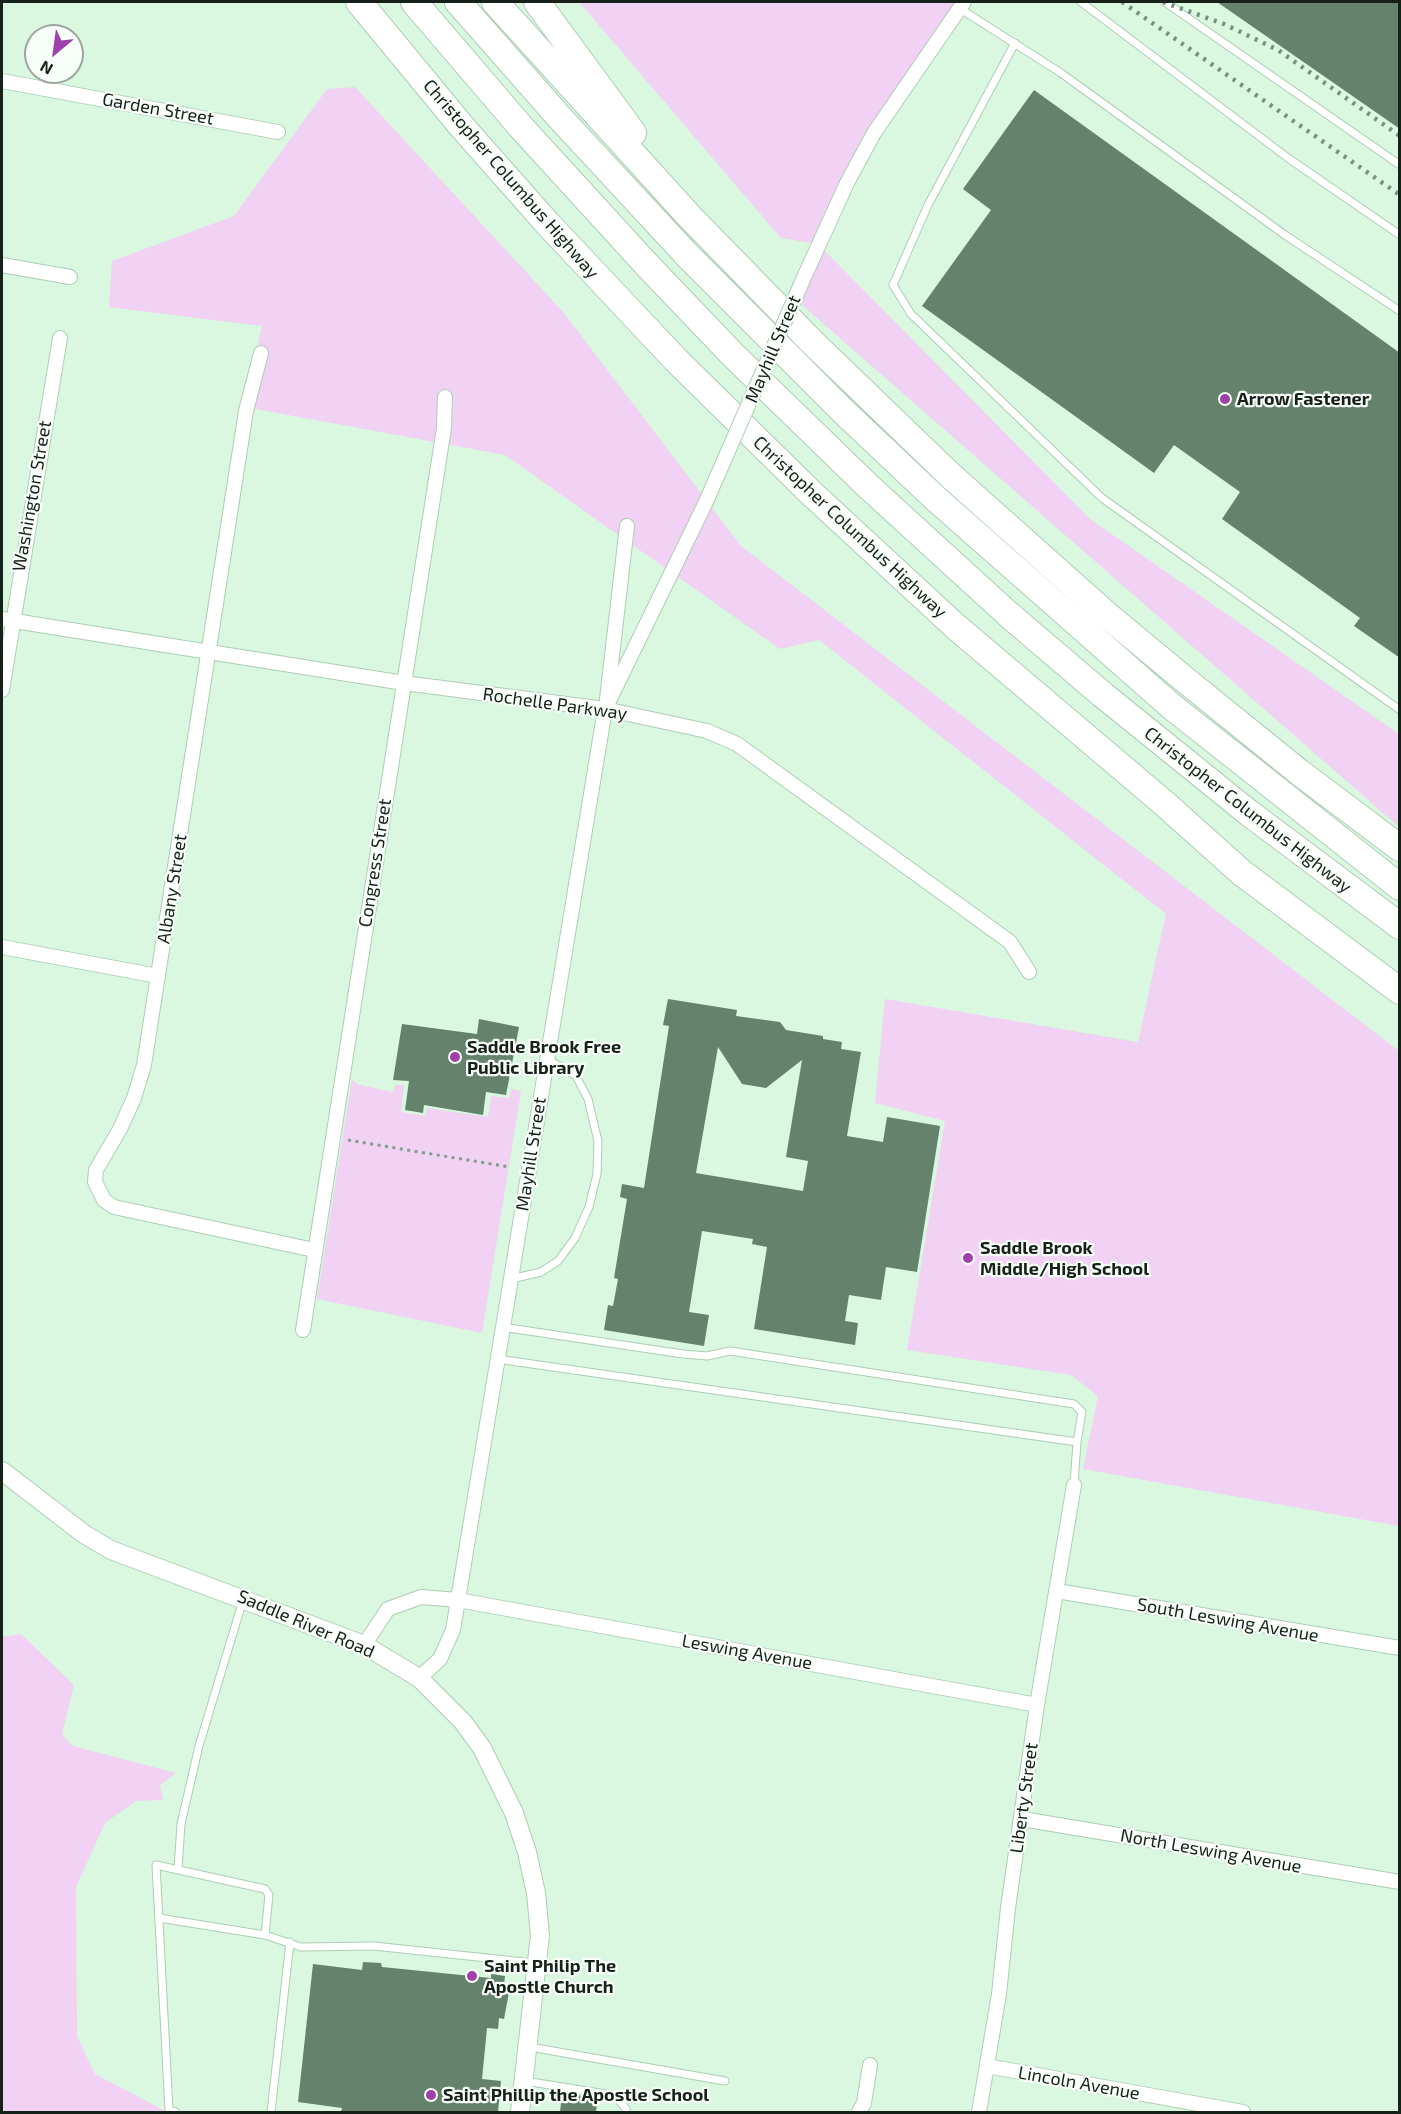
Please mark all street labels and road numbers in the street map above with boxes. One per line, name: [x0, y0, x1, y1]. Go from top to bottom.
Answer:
street label: Christopher Columbus Highway: [419, 75, 603, 283]
street label: Garden Street: [101, 89, 215, 129]
street label: Mayhill Street: [741, 292, 805, 406]
street label: Washington Street: [8, 419, 56, 573]
street label: Christopher Columbus Highway: [749, 431, 951, 623]
street label: Rochelle Parkway: [481, 683, 629, 725]
street label: Christopher Columbus Highway: [1140, 722, 1356, 898]
street label: Congress Street: [354, 797, 396, 929]
street label: Albany Street: [153, 833, 191, 945]
street label: Mayhill Street: [511, 1096, 551, 1212]
street label: Saddle River Road: [234, 1585, 378, 1663]
street label: South Leswing Avenue: [1135, 1593, 1321, 1647]
street label: Leswing Avenue: [680, 1630, 814, 1674]
street label: Liberty Street: [1006, 1741, 1042, 1855]
street label: North Leswing Avenue: [1119, 1824, 1303, 1878]
street label: Lincoln Avenue: [1016, 2062, 1142, 2104]

